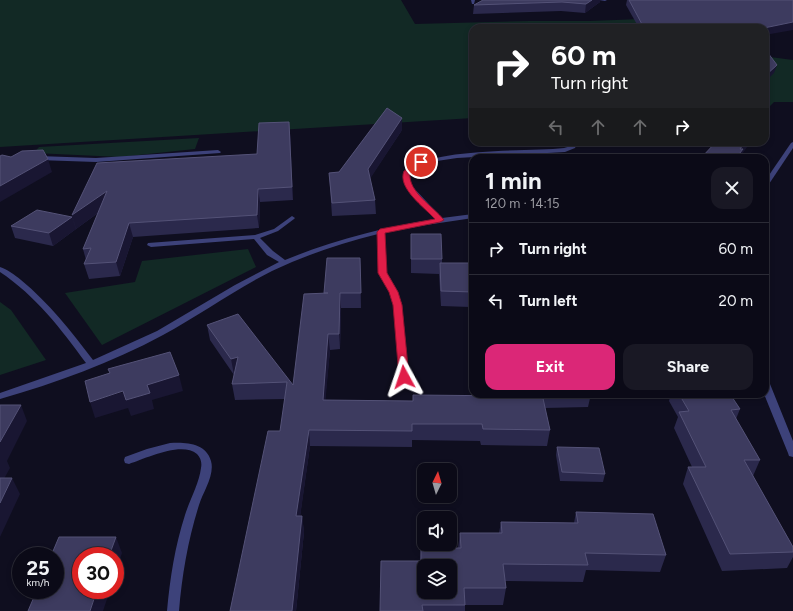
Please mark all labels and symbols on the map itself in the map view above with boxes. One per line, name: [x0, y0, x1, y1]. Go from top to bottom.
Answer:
pin: [404, 145, 438, 179]
position arrow: [383, 356, 425, 398]
north arrow: [417, 463, 457, 503]
speed limit sign: 30: [72, 547, 124, 599]

